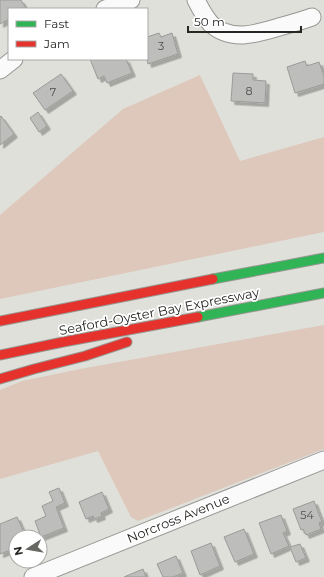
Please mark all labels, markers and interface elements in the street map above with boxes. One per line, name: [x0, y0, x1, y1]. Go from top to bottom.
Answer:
legend: [8, 8, 148, 60]
scale bar: [188, 8, 301, 34]
text: 50 m: [194, 14, 225, 29]
text: Fast: [44, 16, 69, 31]
text: Jam: [43, 36, 70, 51]
house number: 3: [158, 39, 164, 53]
house number: 8: [245, 84, 253, 98]
house number: 7: [50, 85, 56, 99]
street label: Seaford-Oyster Bay Expressway: [58, 284, 261, 338]
street label: Norcross Avenue: [124, 490, 232, 546]
house number: 54: [300, 508, 314, 522]
north arrow: [8, 529, 48, 569]
text: N: [10, 545, 26, 557]

